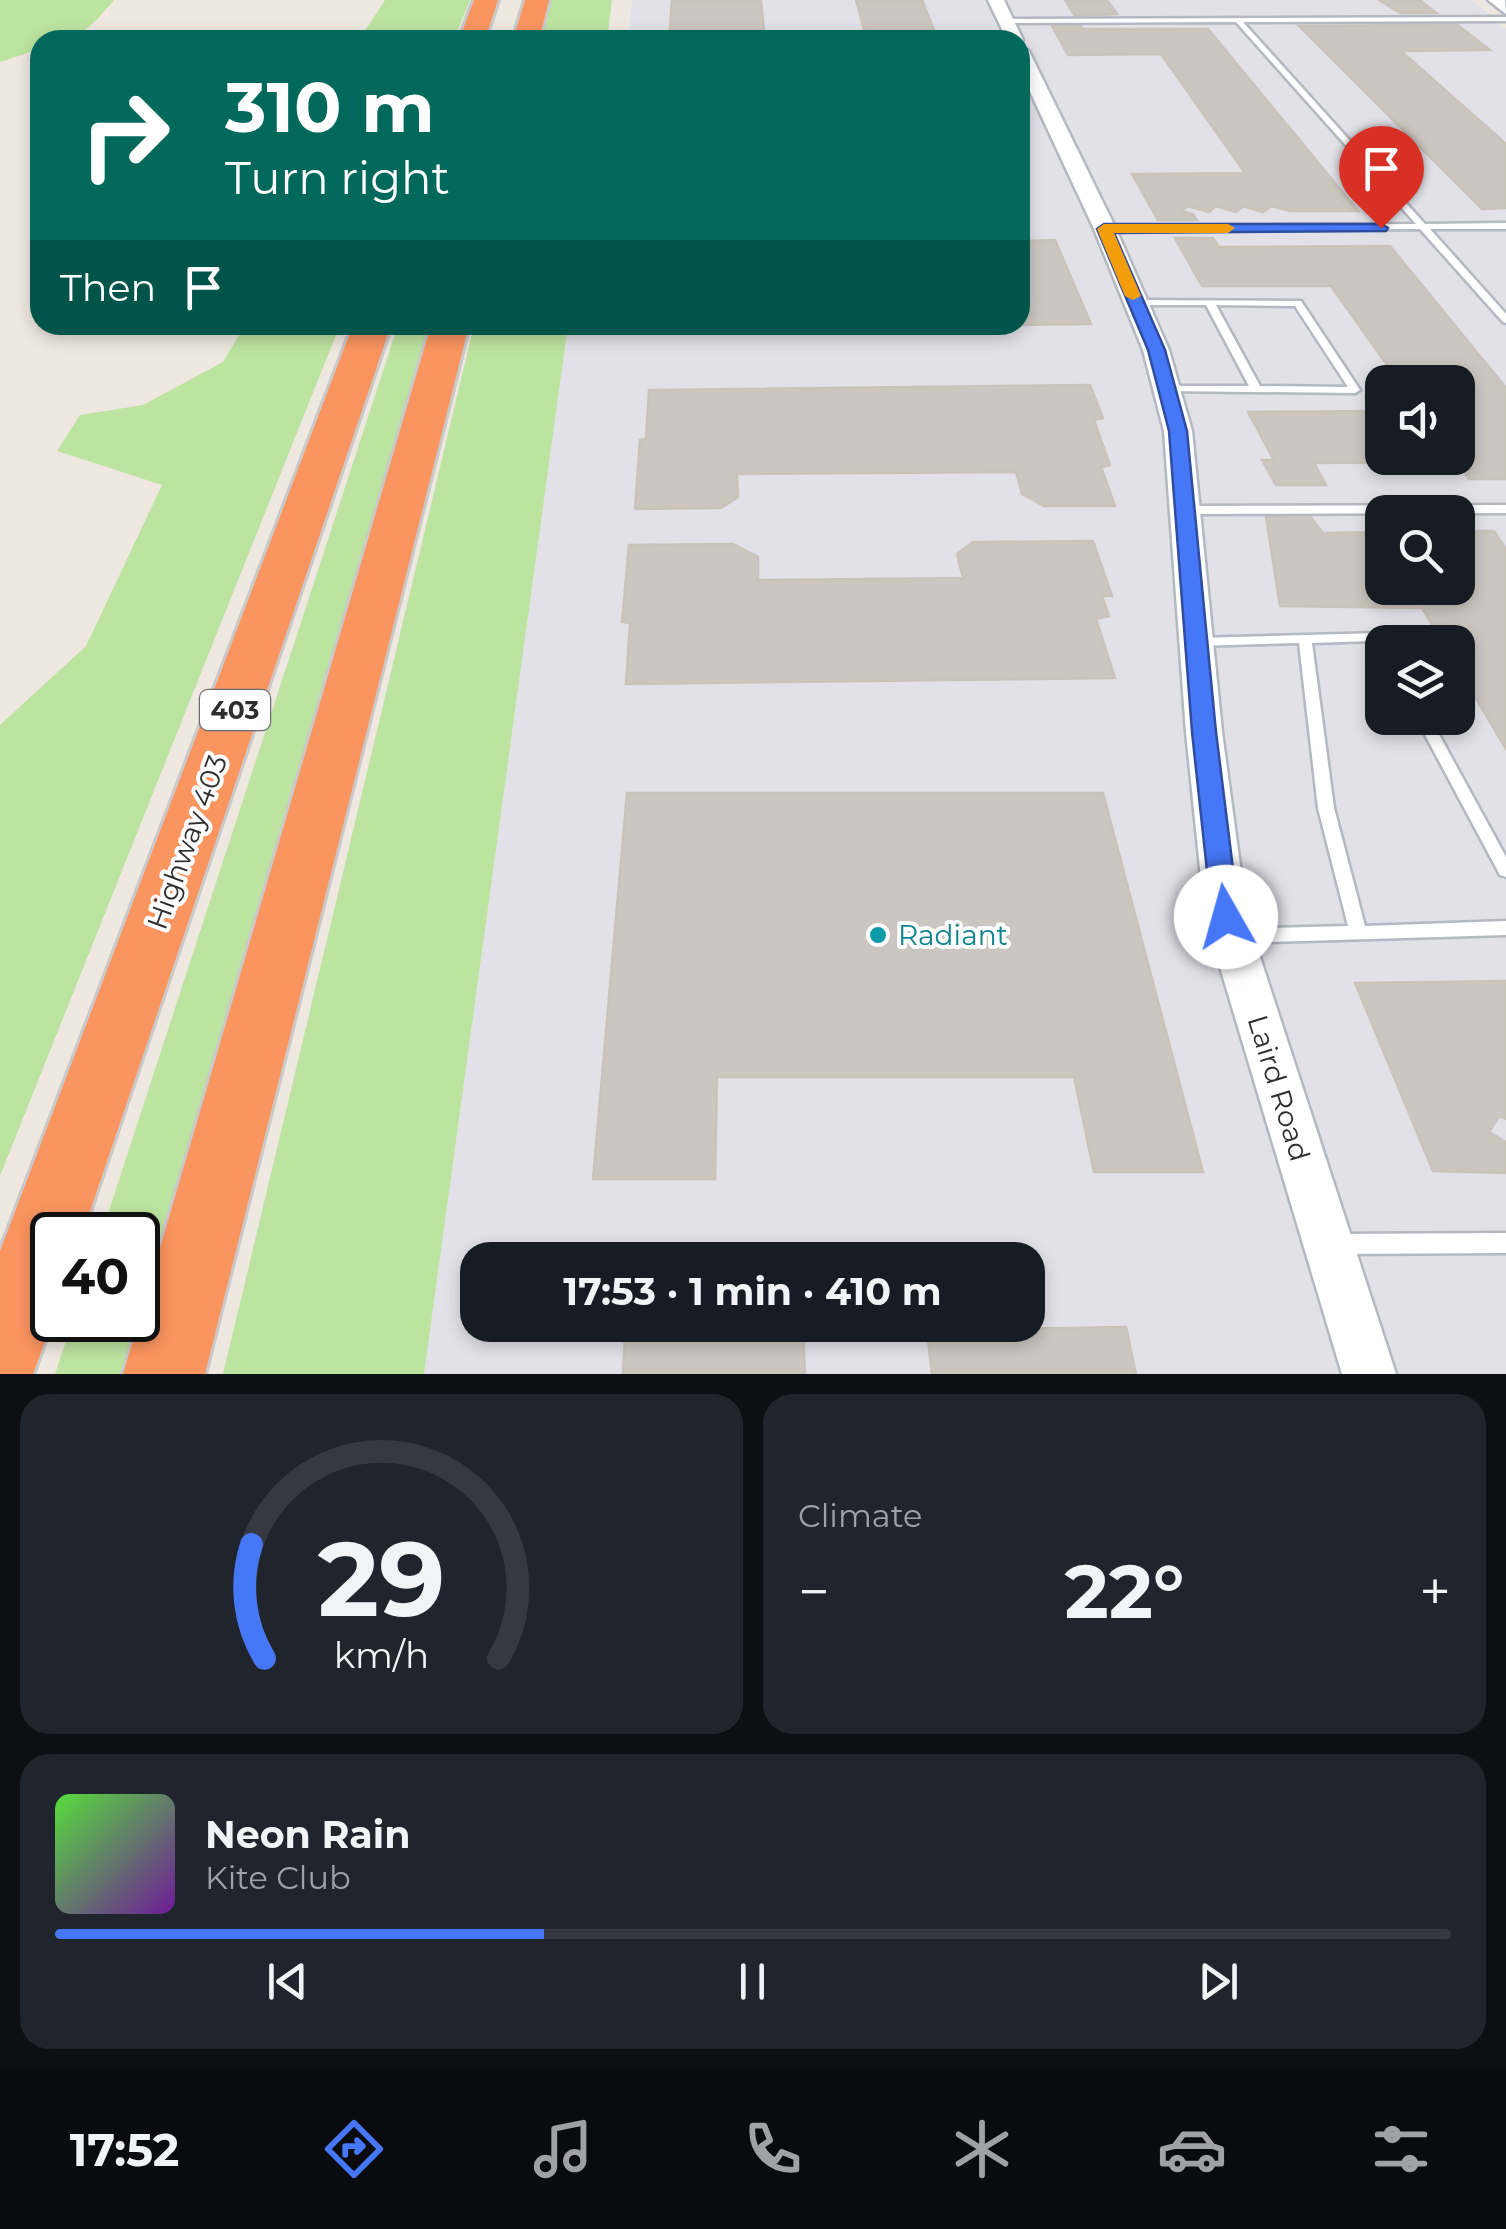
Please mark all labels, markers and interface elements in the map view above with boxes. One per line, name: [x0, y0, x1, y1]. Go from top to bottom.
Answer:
text: 310 m: [225, 64, 435, 150]
icon: right: [60, 70, 190, 200]
pin: [1339, 126, 1424, 229]
icon: arrive: [1354, 141, 1409, 196]
text: Turn right: [225, 150, 450, 205]
icon: arrive: [176, 260, 231, 315]
text: Then: [60, 264, 156, 311]
map controls: [1365, 365, 1475, 735]
button: sound: [1365, 365, 1475, 475]
button: search: [1365, 495, 1475, 605]
button: layers: [1365, 625, 1475, 735]
road number: 403: [200, 690, 270, 730]
street label: Highway 403: [140, 750, 234, 934]
position arrow: [1174, 865, 1278, 969]
place label: Radiant: [898, 918, 1008, 952]
marker: Radiant: [867, 924, 889, 946]
street label: Laird Road: [1241, 1011, 1317, 1165]
speed limit sign: 40: [30, 1212, 160, 1342]
text: 17:53 · 1 min · 410 m: [563, 1268, 942, 1315]
text: Climate: [798, 1496, 922, 1535]
text: 29: [318, 1515, 445, 1642]
text: 22°: [1065, 1545, 1184, 1637]
text: −: [798, 1558, 830, 1625]
text: +: [1419, 1558, 1451, 1625]
text: km/h: [334, 1633, 429, 1677]
text: Neon Rain: [205, 1811, 410, 1858]
text: Kite Club: [205, 1858, 351, 1897]
icon: previous: [260, 1954, 315, 2009]
icon: pause: [725, 1954, 780, 2009]
icon: next: [1191, 1954, 1246, 2009]
icon: directions: [319, 2114, 389, 2184]
icon: music: [528, 2114, 598, 2184]
icon: phone: [738, 2114, 808, 2184]
icon: climate: [947, 2114, 1017, 2184]
icon: car: [1157, 2114, 1227, 2184]
icon: filters: [1366, 2114, 1436, 2184]
text: 17:52: [70, 2122, 179, 2177]

